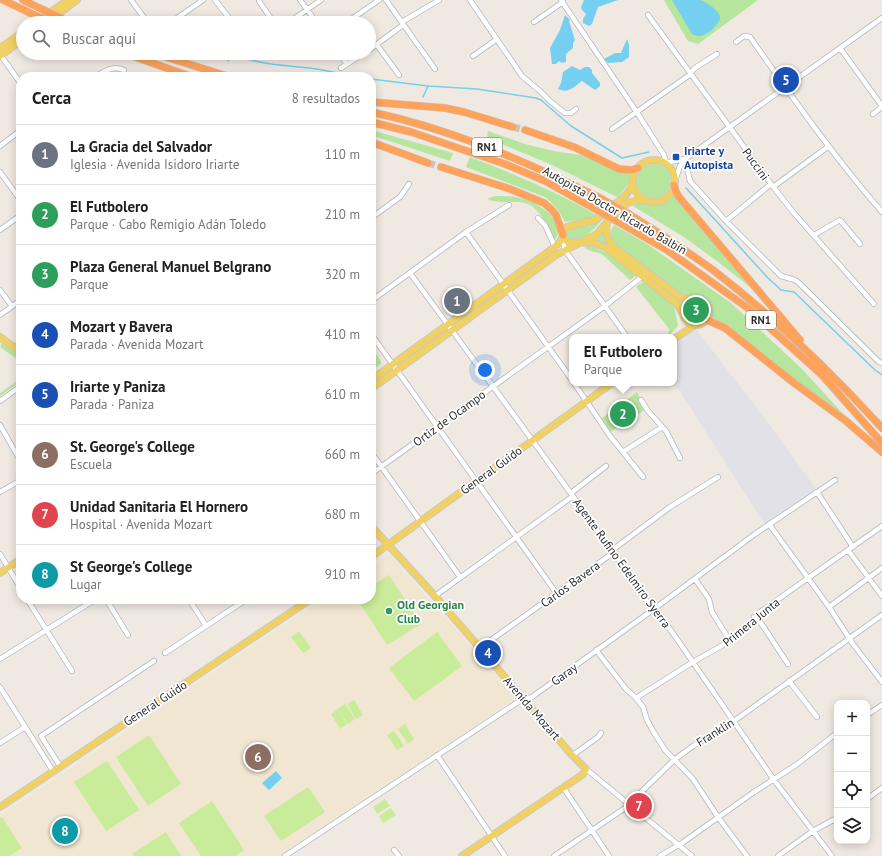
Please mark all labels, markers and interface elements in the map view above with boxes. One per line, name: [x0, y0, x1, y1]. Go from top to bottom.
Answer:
search box: [16, 16, 376, 60]
icon: search: [30, 27, 52, 49]
text: Buscar aquí: [62, 29, 136, 48]
pin: 5: [773, 65, 799, 95]
text: Cerca: [32, 87, 71, 109]
text: 8 resultados: [292, 90, 360, 107]
text: La Gracia del Salvador: [70, 137, 212, 156]
road number: RN1: [472, 138, 502, 156]
place label: Iriarte y Autopista: [684, 143, 733, 172]
street label: Puccini: [739, 145, 773, 183]
text: 1: [41, 146, 49, 163]
text: 110 m: [325, 146, 360, 163]
marker: Iriarte y Autopista: [671, 152, 681, 162]
text: Iglesia · Avenida Isidoro Iriarte: [70, 156, 239, 173]
street label: Autopista Doctor Ricardo Balbín: [540, 163, 690, 257]
text: El Futbolero: [70, 197, 148, 216]
text: 2: [41, 206, 49, 223]
text: 210 m: [325, 206, 360, 223]
text: Parque · Cabo Remigio Adán Toledo: [70, 216, 266, 233]
text: Plaza General Manuel Belgrano: [70, 257, 271, 276]
text: 3: [41, 266, 49, 283]
text: 320 m: [325, 266, 360, 283]
text: Parque: [70, 276, 108, 293]
pin: 1: [444, 286, 470, 316]
pin: 3: [683, 295, 709, 325]
road number: RN1: [746, 311, 776, 329]
text: Mozart y Bavera: [70, 317, 173, 336]
text: 4: [41, 326, 49, 343]
text: 410 m: [325, 326, 360, 343]
popup: [569, 334, 677, 386]
text: Parada · Avenida Mozart: [70, 336, 203, 353]
text: El Futbolero: [584, 342, 662, 361]
your location: [475, 360, 495, 380]
text: Parque: [584, 361, 622, 378]
text: Iriarte y Paniza: [70, 377, 166, 396]
text: 5: [41, 386, 49, 403]
text: 610 m: [325, 386, 360, 403]
street label: Ortiz de Ocampo: [410, 387, 488, 449]
text: Parada · Paniza: [70, 396, 154, 413]
pin: 2: [610, 399, 636, 429]
text: St. George's College: [70, 437, 195, 456]
street label: General Guido: [457, 443, 525, 497]
text: 6: [41, 446, 49, 463]
text: 660 m: [325, 446, 360, 463]
text: Escuela: [70, 456, 112, 473]
street label: Agente Rufino Edelmiro Syerra: [570, 495, 674, 631]
text: Unidad Sanitaria El Hornero: [70, 497, 248, 516]
text: 7: [41, 506, 49, 523]
text: 680 m: [325, 506, 360, 523]
text: Hospital · Avenida Mozart: [70, 516, 212, 533]
text: St George's College: [70, 557, 192, 576]
street label: Carlos Bavera: [537, 557, 603, 611]
text: 8: [41, 566, 49, 583]
text: 910 m: [325, 566, 360, 583]
text: Lugar: [70, 576, 101, 593]
street label: Primera Junta: [719, 594, 783, 650]
place label: Old Georgian Club: [397, 597, 464, 626]
marker: Old Georgian Club: [384, 606, 394, 616]
pin: 4: [475, 638, 501, 668]
street label: Garay: [548, 659, 580, 689]
street label: Avenida Mozart: [500, 673, 564, 743]
street label: General Guido: [120, 677, 190, 729]
map controls: [834, 700, 870, 844]
button: +: [834, 700, 870, 736]
street label: Franklin: [693, 715, 737, 749]
button: −: [834, 736, 870, 772]
pin: 6: [245, 742, 271, 772]
button: locate: [834, 772, 870, 808]
pin: 7: [626, 791, 652, 821]
button: layers: [834, 808, 870, 844]
pin: 8: [52, 816, 78, 846]

